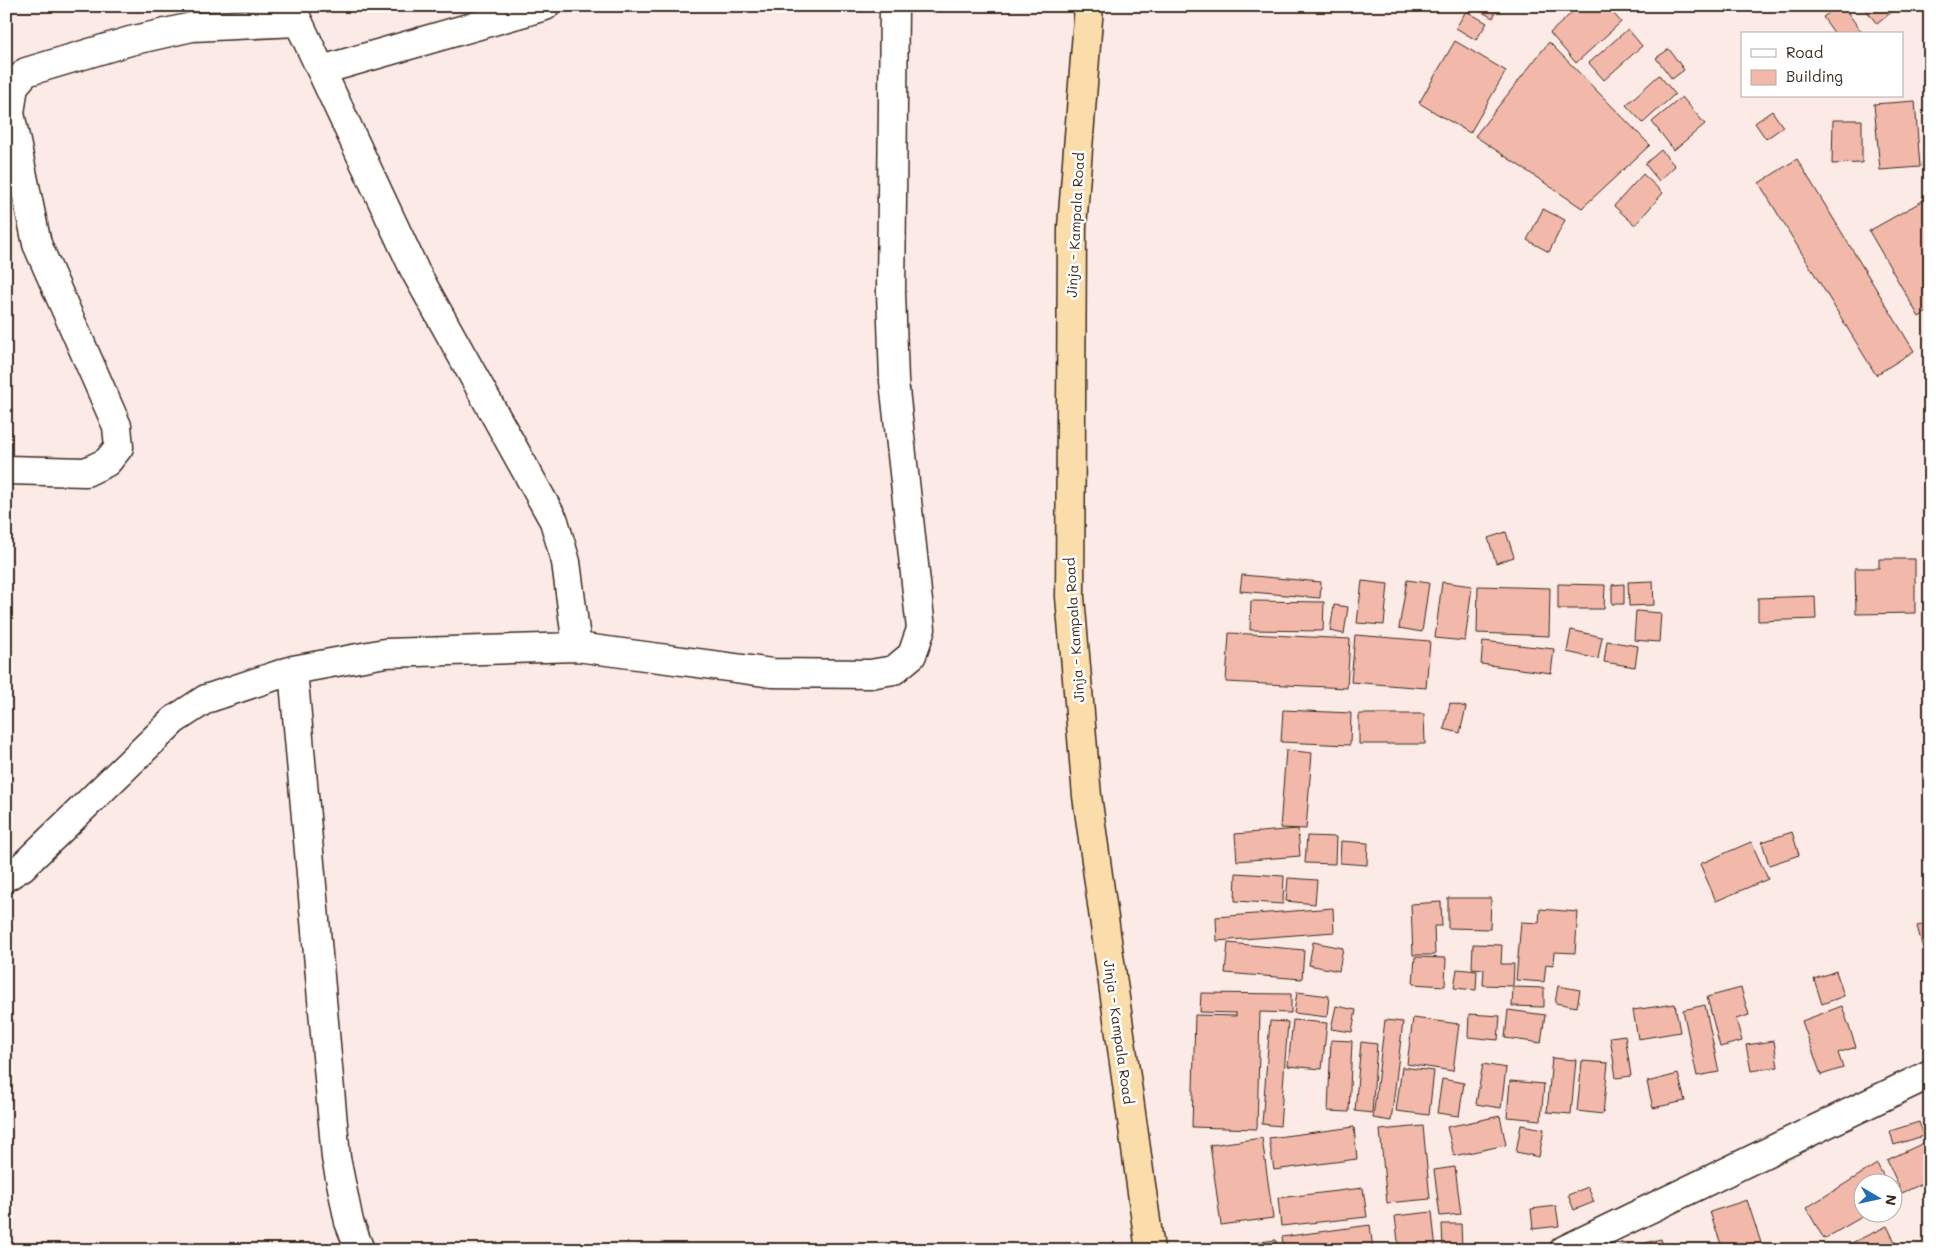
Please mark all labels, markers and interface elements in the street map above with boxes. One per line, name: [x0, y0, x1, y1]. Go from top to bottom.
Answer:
legend: [1741, 32, 1904, 98]
text: Road: [1786, 42, 1823, 62]
text: Building: [1786, 66, 1843, 86]
street label: Jinja - Kampala Road: [1062, 152, 1088, 298]
street label: Jinja - Kampala Road: [1059, 557, 1089, 703]
street label: Jinja - Kampala Road: [1099, 959, 1139, 1105]
north arrow: [1854, 1174, 1904, 1224]
text: N: [1881, 1193, 1902, 1207]

